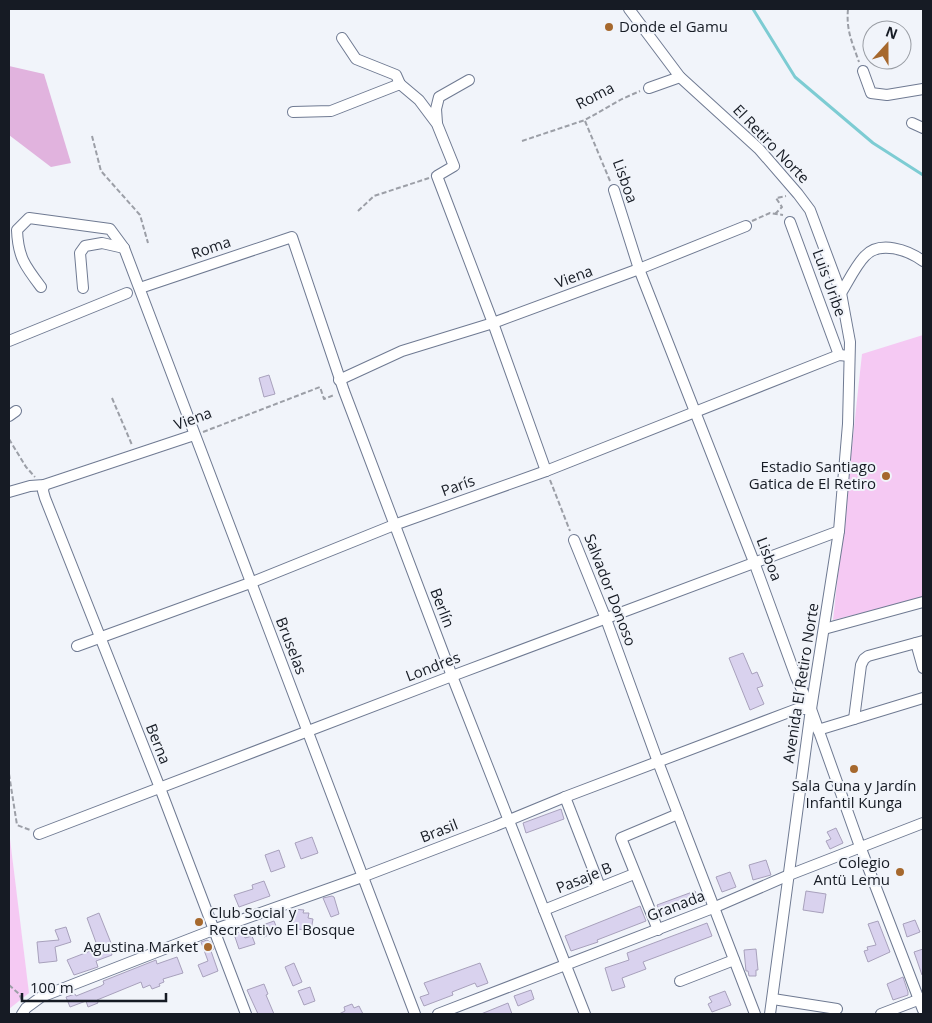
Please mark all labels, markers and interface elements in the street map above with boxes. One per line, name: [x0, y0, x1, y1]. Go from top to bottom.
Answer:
place label: Donde el Gamu: [619, 16, 728, 36]
north arrow: [862, 20, 912, 70]
marker: Donde el Gamu: [603, 21, 615, 33]
text: N: [883, 21, 901, 43]
street label: Roma: [572, 77, 617, 113]
street label: El Retiro Norte: [729, 100, 814, 187]
street label: Lisboa: [609, 156, 643, 205]
street label: Roma: [188, 231, 233, 263]
street label: Luis Uribe: [809, 246, 851, 319]
street label: Viena: [552, 260, 595, 292]
street label: Viena: [171, 402, 214, 434]
place label: Estadio Santiago Gatica de El Retiro: [749, 456, 876, 493]
street label: París: [438, 470, 477, 500]
marker: Estadio Santiago Gatica de El Retiro: [880, 470, 892, 482]
street label: Salvador Donoso: [580, 531, 642, 649]
street label: Lisboa: [752, 534, 787, 583]
street label: Berlín: [426, 585, 460, 630]
street label: Avenida El Retiro Norte: [777, 601, 823, 764]
street label: Bruselas: [272, 614, 312, 677]
street label: Londres: [402, 647, 463, 686]
street label: Berna: [142, 721, 176, 767]
marker: Sala Cuna y Jardín Infantil Kunga: [848, 763, 860, 775]
place label: Sala Cuna y Jardín Infantil Kunga: [792, 775, 916, 812]
street label: Brasil: [417, 814, 460, 846]
place label: Colegio Antü Lemu: [814, 852, 890, 889]
street label: Pasaje B: [553, 857, 615, 897]
marker: Colegio Antü Lemu: [894, 866, 906, 878]
street label: Granada: [644, 885, 707, 925]
place label: Club Social y Recreativo El Bosque: [209, 902, 355, 939]
marker: Club Social y Recreativo El Bosque: [193, 916, 205, 928]
place label: Agustina Market: [84, 936, 198, 956]
marker: Agustina Market: [202, 941, 214, 953]
scale bar: [22, 970, 166, 1002]
text: 100 m: [30, 977, 74, 997]

